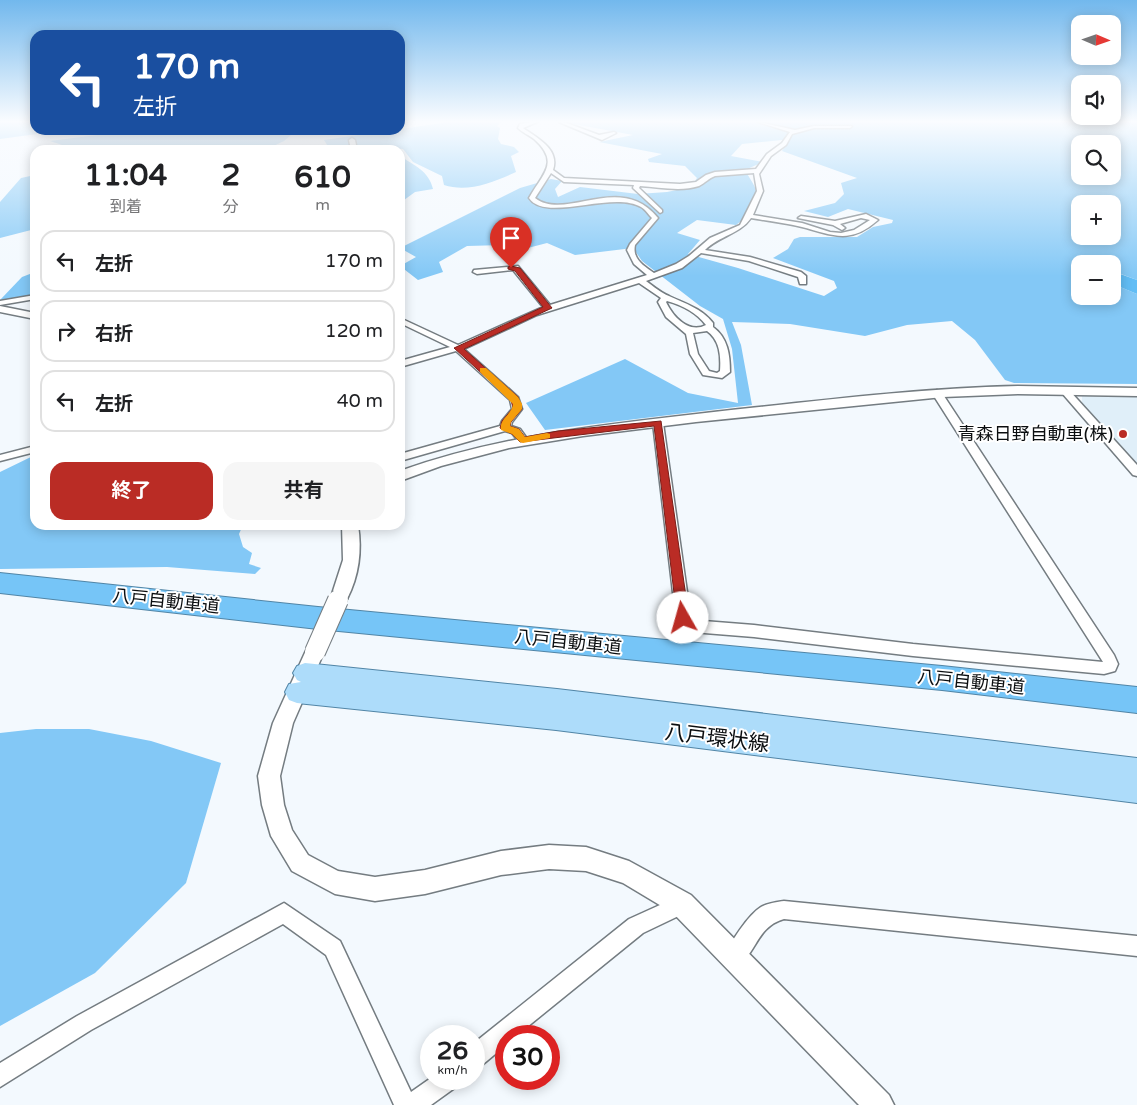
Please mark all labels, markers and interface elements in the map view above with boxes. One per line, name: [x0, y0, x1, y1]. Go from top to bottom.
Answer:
north arrow: [1071, 15, 1121, 65]
map controls: [1071, 15, 1121, 305]
text: 170 m: [133, 46, 240, 88]
icon: left: [50, 50, 115, 115]
button: sound: [1071, 75, 1121, 125]
text: 左折: [133, 94, 177, 120]
button: search: [1071, 135, 1121, 185]
text: 11:04: [84, 157, 167, 194]
text: 2: [221, 157, 240, 194]
text: 610: [294, 159, 351, 196]
text: m: [315, 195, 330, 215]
button: +: [1071, 195, 1121, 245]
text: 到着: [110, 197, 142, 217]
text: 分: [223, 197, 239, 217]
pin: [490, 217, 532, 268]
icon: arrive: [497, 224, 525, 252]
icon: left: [52, 247, 80, 275]
text: 170 m: [325, 250, 383, 272]
text: 左折: [95, 253, 133, 275]
button: −: [1071, 255, 1121, 305]
icon: right: [52, 317, 80, 345]
text: 120 m: [325, 320, 383, 342]
text: 右折: [95, 323, 133, 345]
icon: left: [52, 387, 80, 415]
text: 40 m: [337, 390, 383, 412]
text: 左折: [95, 393, 133, 415]
place label: 青森日野自動車(株): [958, 423, 1113, 445]
marker: 青森日野自動車(株): [1117, 428, 1129, 440]
button: 終了: [50, 462, 213, 520]
button: 共有: [223, 462, 385, 520]
street label: 八戸自動車道: [111, 584, 221, 618]
position arrow: [656, 591, 708, 643]
street label: 八戸自動車道: [513, 625, 623, 659]
street label: 八戸自動車道: [916, 665, 1026, 699]
street label: 八戸環状線: [663, 720, 771, 757]
speed limit sign: 30: [495, 1025, 560, 1090]
text: 26: [437, 1036, 468, 1066]
text: km/h: [437, 1063, 468, 1077]

